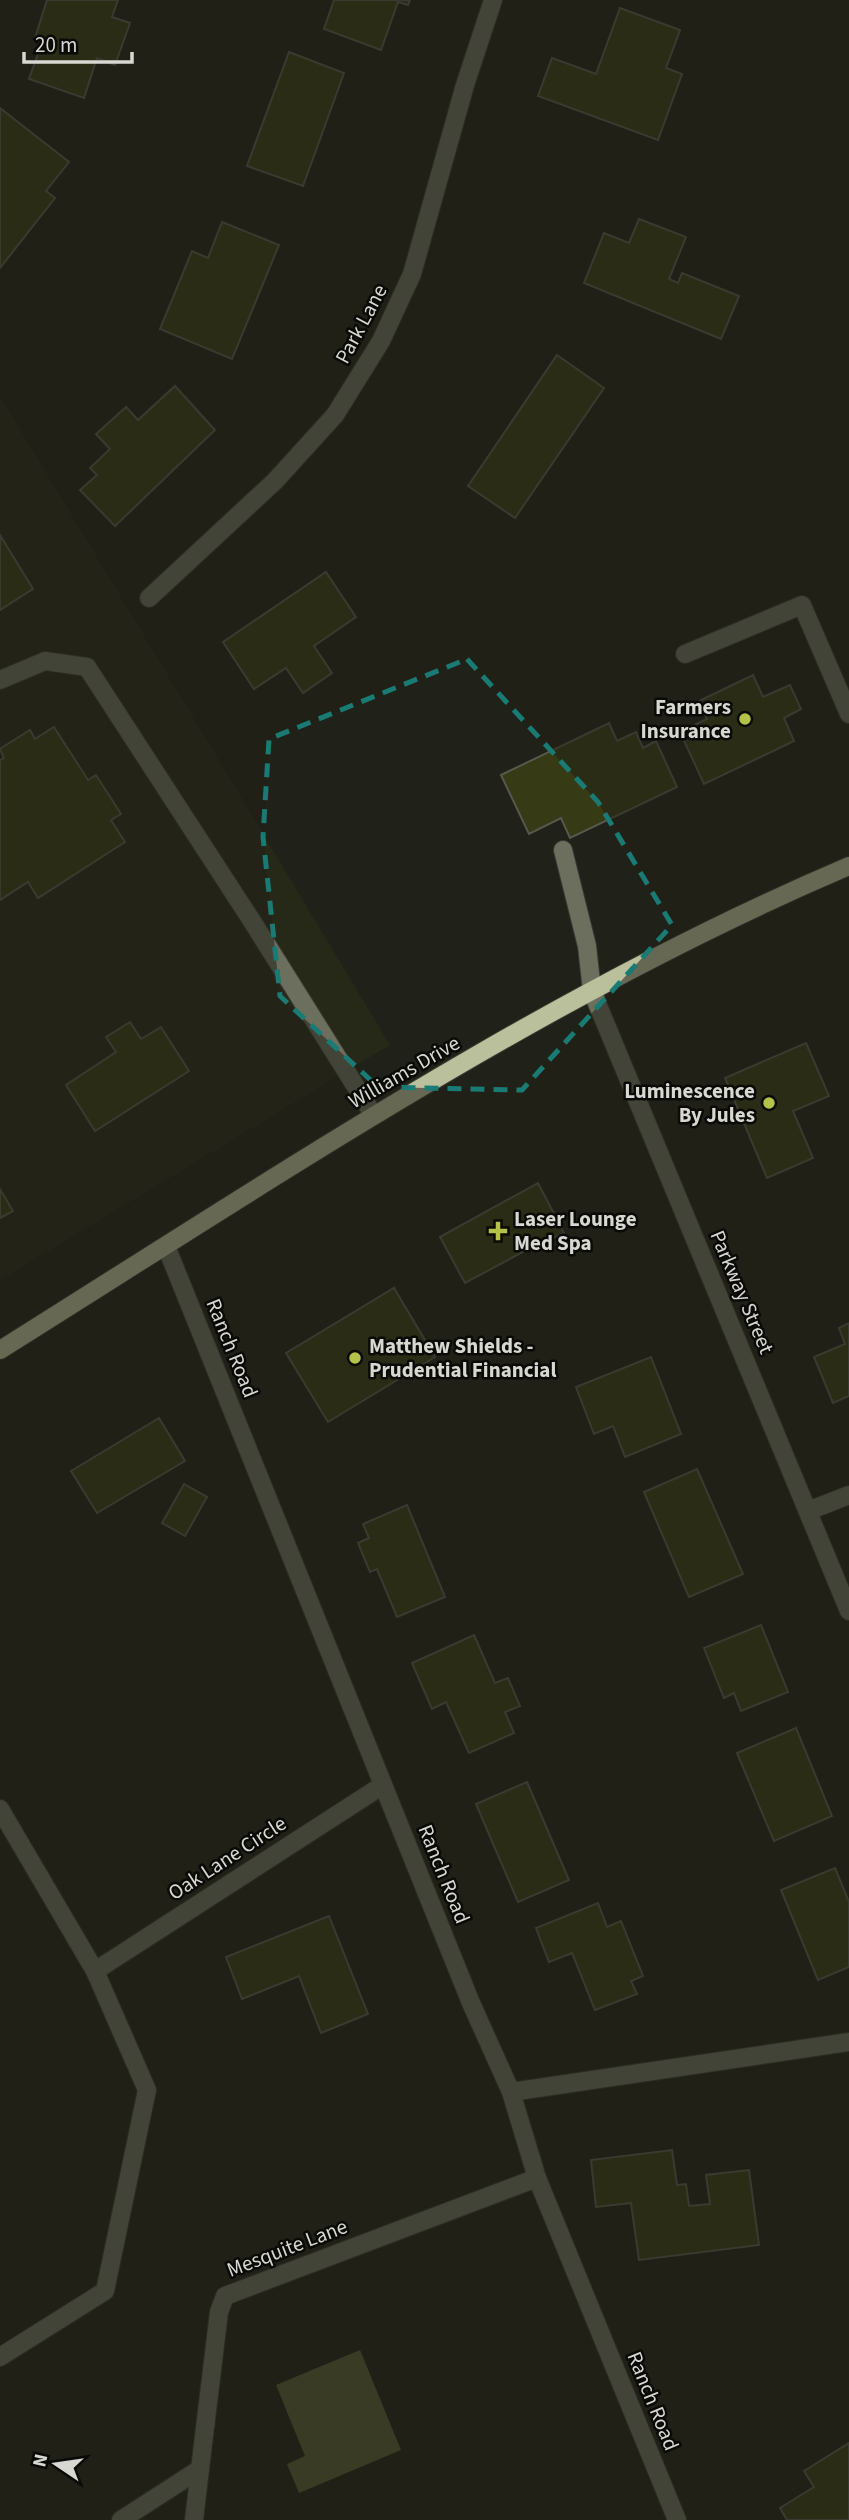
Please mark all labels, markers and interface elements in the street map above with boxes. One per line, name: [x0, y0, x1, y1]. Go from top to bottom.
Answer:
scale bar: [24, 21, 133, 65]
text: 20 m: [35, 30, 77, 60]
street label: Park Lane: [328, 279, 394, 369]
place label: Farmers Insurance: [640, 692, 731, 746]
marker: Farmers Insurance: [737, 711, 753, 727]
street label: Williams Drive: [343, 1028, 465, 1116]
place label: Luminescence By Jules: [624, 1076, 755, 1130]
marker: Luminescence By Jules: [761, 1095, 777, 1111]
place label: Laser Lounge Med Spa: [514, 1204, 637, 1258]
marker: Laser Lounge Med Spa: [488, 1221, 508, 1241]
street label: Parkway Street: [703, 1226, 781, 1358]
street label: Ranch Road: [199, 1294, 265, 1402]
place label: Matthew Shields - Prudential Financial: [369, 1331, 556, 1385]
marker: Matthew Shields - Prudential Financial: [347, 1350, 363, 1366]
street label: Oak Lane Circle: [162, 1808, 292, 1908]
street label: Ranch Road: [411, 1820, 477, 1928]
street label: Mesquite Lane: [222, 2211, 352, 2285]
street label: Ranch Road: [620, 2347, 686, 2455]
north arrow: [21, 2429, 91, 2499]
text: N: [26, 2451, 55, 2470]

